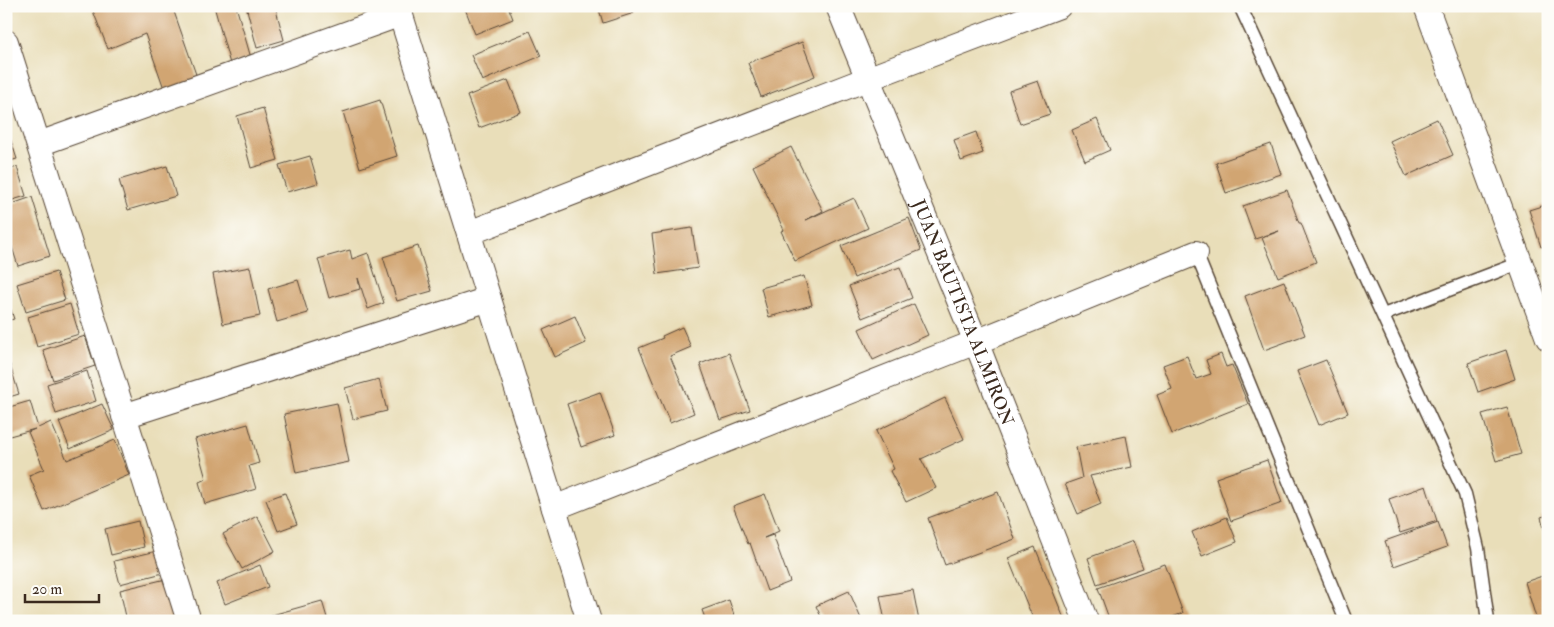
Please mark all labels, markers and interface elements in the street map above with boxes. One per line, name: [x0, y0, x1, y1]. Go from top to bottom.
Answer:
street label: JUAN BAUTISTA ALMIRON: [907, 195, 1019, 429]
scale bar: [25, 572, 99, 604]
text: 20 m: [32, 580, 62, 599]

